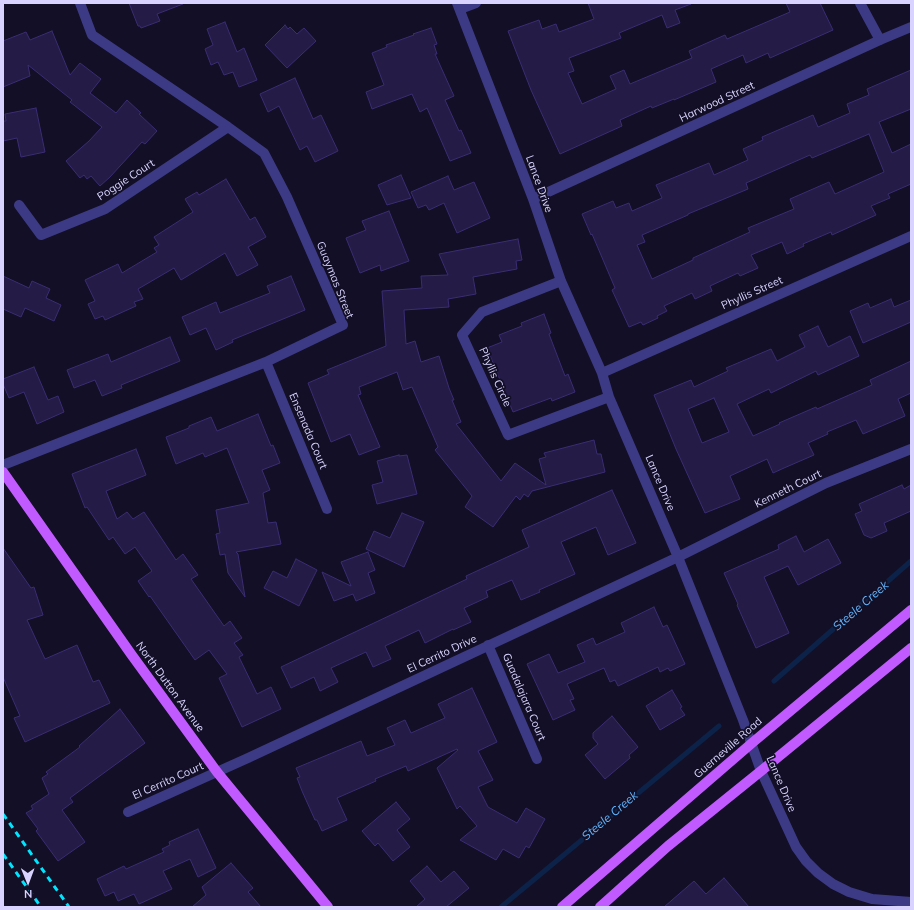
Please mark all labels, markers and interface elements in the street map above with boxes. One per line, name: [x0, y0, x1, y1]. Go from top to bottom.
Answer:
street label: Harwood Street: [677, 79, 757, 125]
street label: Lance Drive: [523, 154, 555, 214]
street label: Poggie Court: [95, 157, 157, 203]
street label: Guaymas Street: [314, 240, 356, 320]
street label: Phyllis Street: [719, 274, 785, 312]
street label: Phyllis Circle: [476, 345, 514, 409]
street label: Ensenada Court: [286, 391, 330, 471]
street label: Lance Drive: [642, 453, 678, 513]
street label: Kenneth Court: [752, 467, 824, 511]
water label: Steele Creek: [830, 578, 892, 634]
street label: El Cerrito Drive: [405, 632, 479, 676]
street label: North Dutton Avenue: [133, 639, 207, 735]
street label: Guadalajara Court: [500, 651, 548, 743]
street label: Guerneville Road: [691, 715, 765, 781]
street label: Lance Drive: [763, 754, 799, 814]
street label: El Cerrito Court: [130, 759, 206, 803]
water label: Steele Creek: [579, 788, 641, 844]
north arrow: [8, 862, 48, 902]
text: N: [24, 887, 32, 901]

